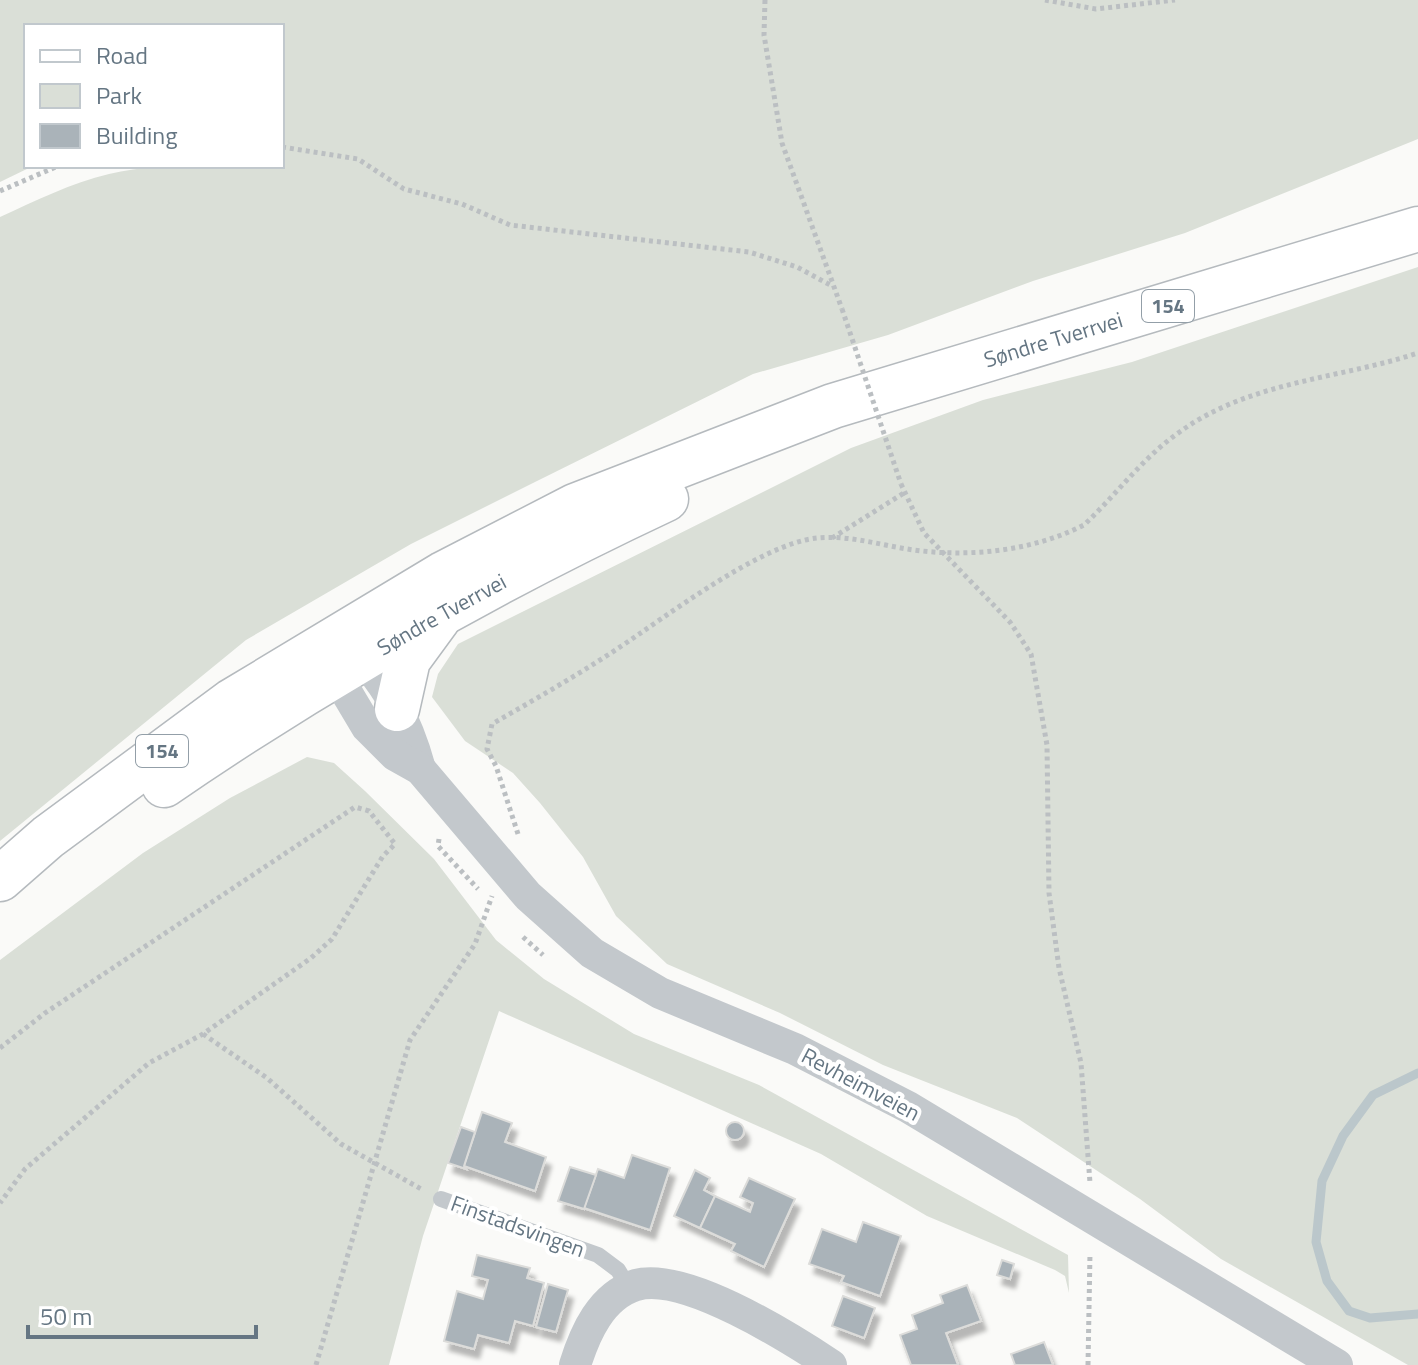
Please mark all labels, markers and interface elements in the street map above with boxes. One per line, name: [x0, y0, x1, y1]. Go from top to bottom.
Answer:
legend: [24, 24, 284, 168]
text: Road: [96, 37, 148, 73]
text: Park: [96, 77, 142, 113]
text: Building: [96, 117, 178, 153]
road number: 154: [1142, 290, 1194, 322]
street label: Søndre Tverrvei: [979, 302, 1127, 376]
street label: Søndre Tverrvei: [370, 565, 512, 664]
road number: 154: [136, 735, 188, 767]
street label: Revheimveien: [796, 1038, 926, 1130]
street label: Finstadsvingen: [446, 1186, 590, 1266]
scale bar: [28, 1289, 256, 1339]
text: 50 m: [40, 1298, 92, 1334]

